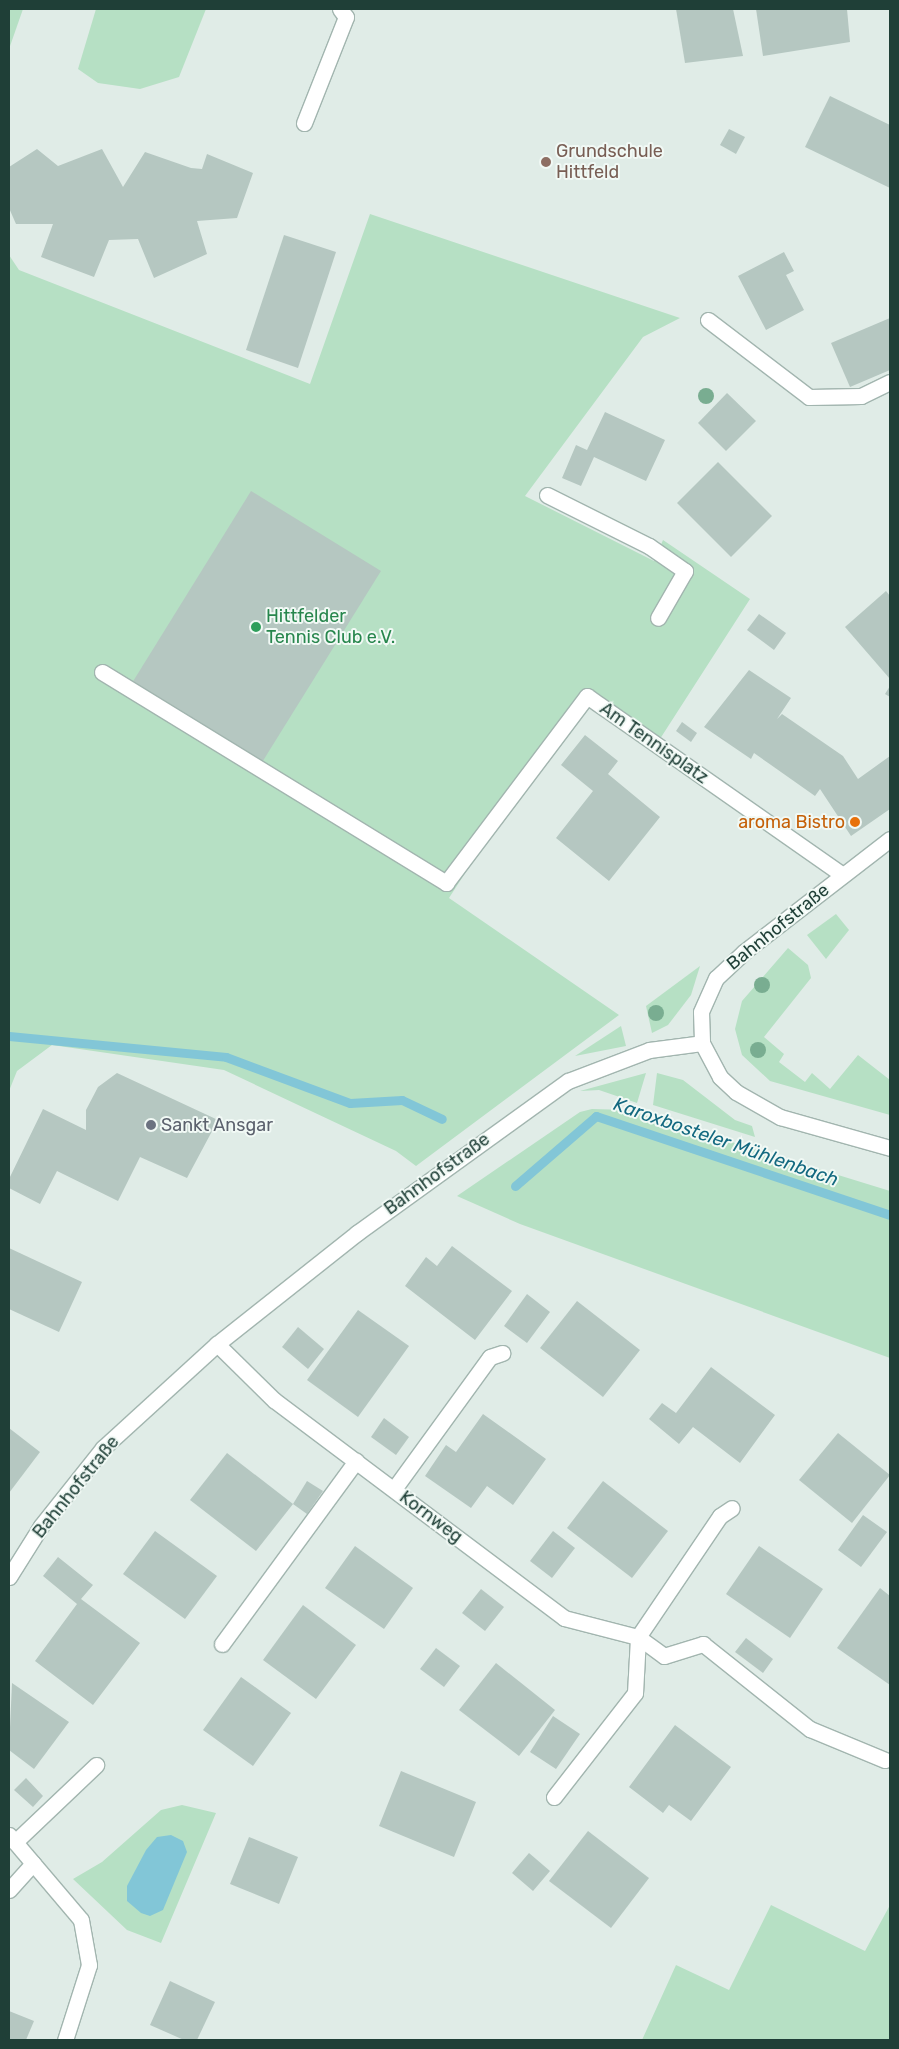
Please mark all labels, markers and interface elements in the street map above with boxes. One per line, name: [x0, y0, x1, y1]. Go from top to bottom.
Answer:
place label: Grundschule Hittfeld: [556, 141, 663, 183]
marker: Grundschule Hittfeld: [540, 156, 552, 168]
place label: Hittfelder Tennis Club e.V.: [266, 606, 395, 649]
marker: Hittfelder Tennis Club e.V.: [250, 621, 262, 633]
street label: Am Tennisplatz: [595, 698, 713, 788]
place label: aroma Bistro: [738, 811, 845, 833]
marker: aroma Bistro: [849, 816, 861, 828]
street label: Bahnhofstraße: [722, 879, 834, 975]
water label: Karoxbosteler Mühlenbach: [610, 1093, 842, 1191]
place label: Sankt Ansgar: [161, 1114, 273, 1136]
marker: Sankt Ansgar: [145, 1119, 157, 1131]
street label: Bahnhofstraße: [380, 1128, 494, 1220]
street label: Bahnhofstraße: [28, 1431, 124, 1543]
street label: Kornweg: [395, 1486, 467, 1548]

